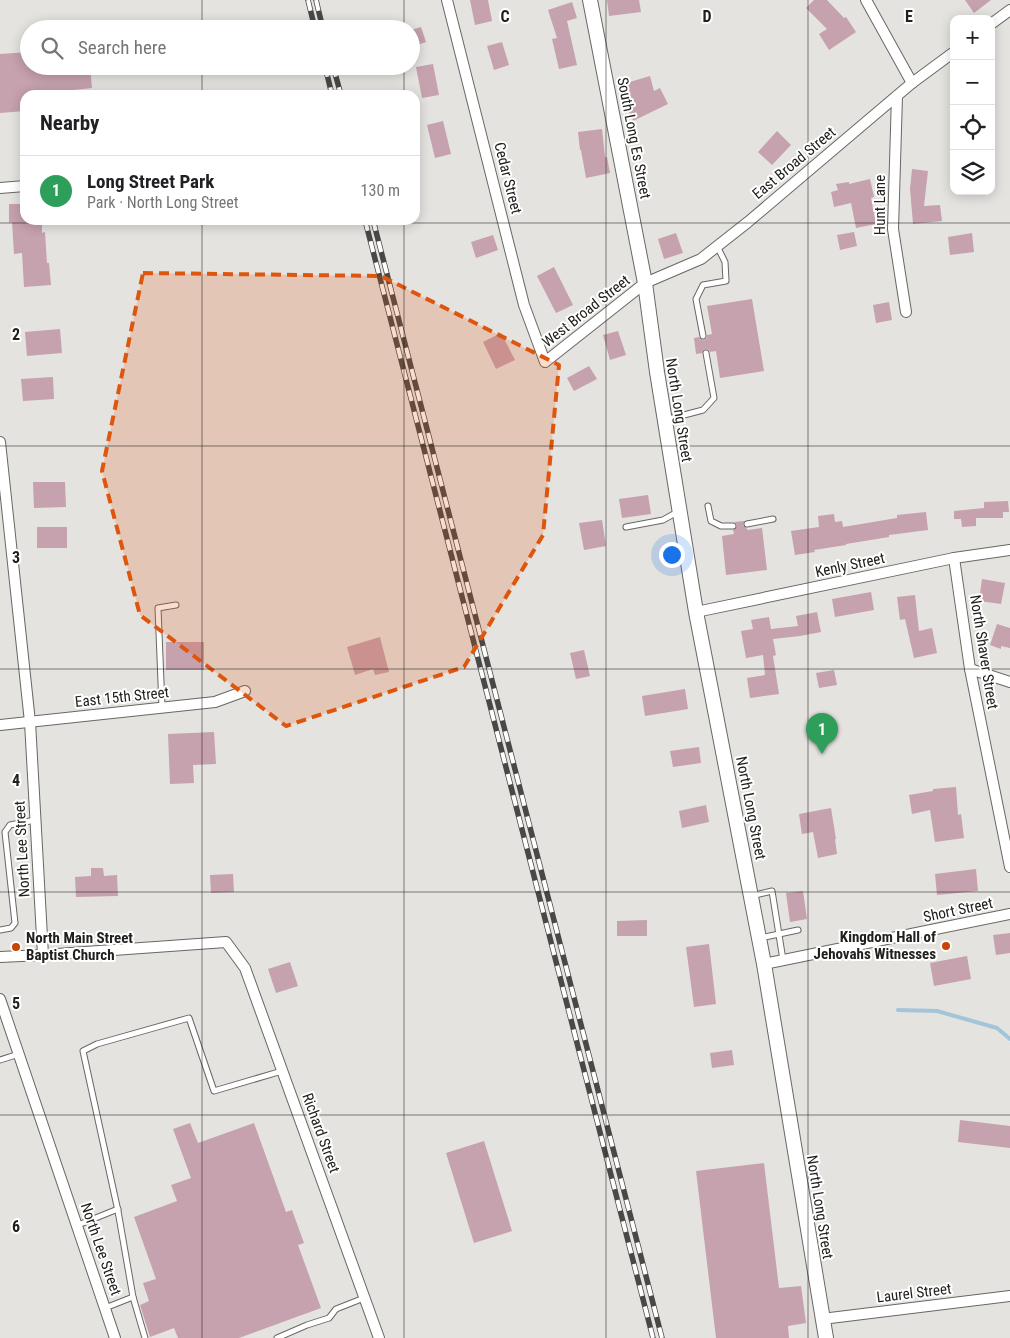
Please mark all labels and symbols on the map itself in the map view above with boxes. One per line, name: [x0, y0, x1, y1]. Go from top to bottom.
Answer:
text: C: [500, 7, 510, 26]
text: D: [702, 7, 712, 26]
text: E: [905, 7, 913, 26]
street label: South Long Es Street: [613, 76, 655, 200]
street label: East Broad Street: [749, 123, 839, 203]
street label: Cedar Street: [490, 140, 526, 216]
street label: Hunt Lane: [871, 175, 889, 235]
street label: West Broad Street: [539, 271, 633, 351]
text: 2: [12, 325, 20, 344]
street label: North Long Street: [662, 357, 696, 463]
your location: [659, 542, 685, 568]
text: 3: [12, 548, 20, 567]
street label: Kenly Street: [814, 549, 886, 581]
street label: North Shaver Street: [966, 594, 1002, 710]
street label: East 15th Street: [74, 683, 170, 711]
pin: 1: [806, 713, 838, 754]
street label: North Long Street: [732, 755, 770, 861]
text: 4: [12, 771, 20, 790]
street label: North Lee Street: [10, 800, 34, 898]
street label: Short Street: [922, 894, 994, 926]
place label: Kingdom Hall of Jehovahs Witnesses: [814, 928, 936, 963]
place label: North Main Street Baptist Church: [26, 929, 133, 964]
marker: Kingdom Hall of Jehovahs Witnesses: [940, 940, 952, 952]
marker: North Main Street Baptist Church: [10, 941, 22, 953]
text: 5: [12, 994, 20, 1013]
street label: Richard Street: [298, 1091, 344, 1175]
street label: North Long Street: [803, 1154, 837, 1260]
street label: North Lee Street: [77, 1200, 125, 1298]
text: 6: [12, 1217, 20, 1236]
street label: Laurel Street: [876, 1279, 952, 1307]

